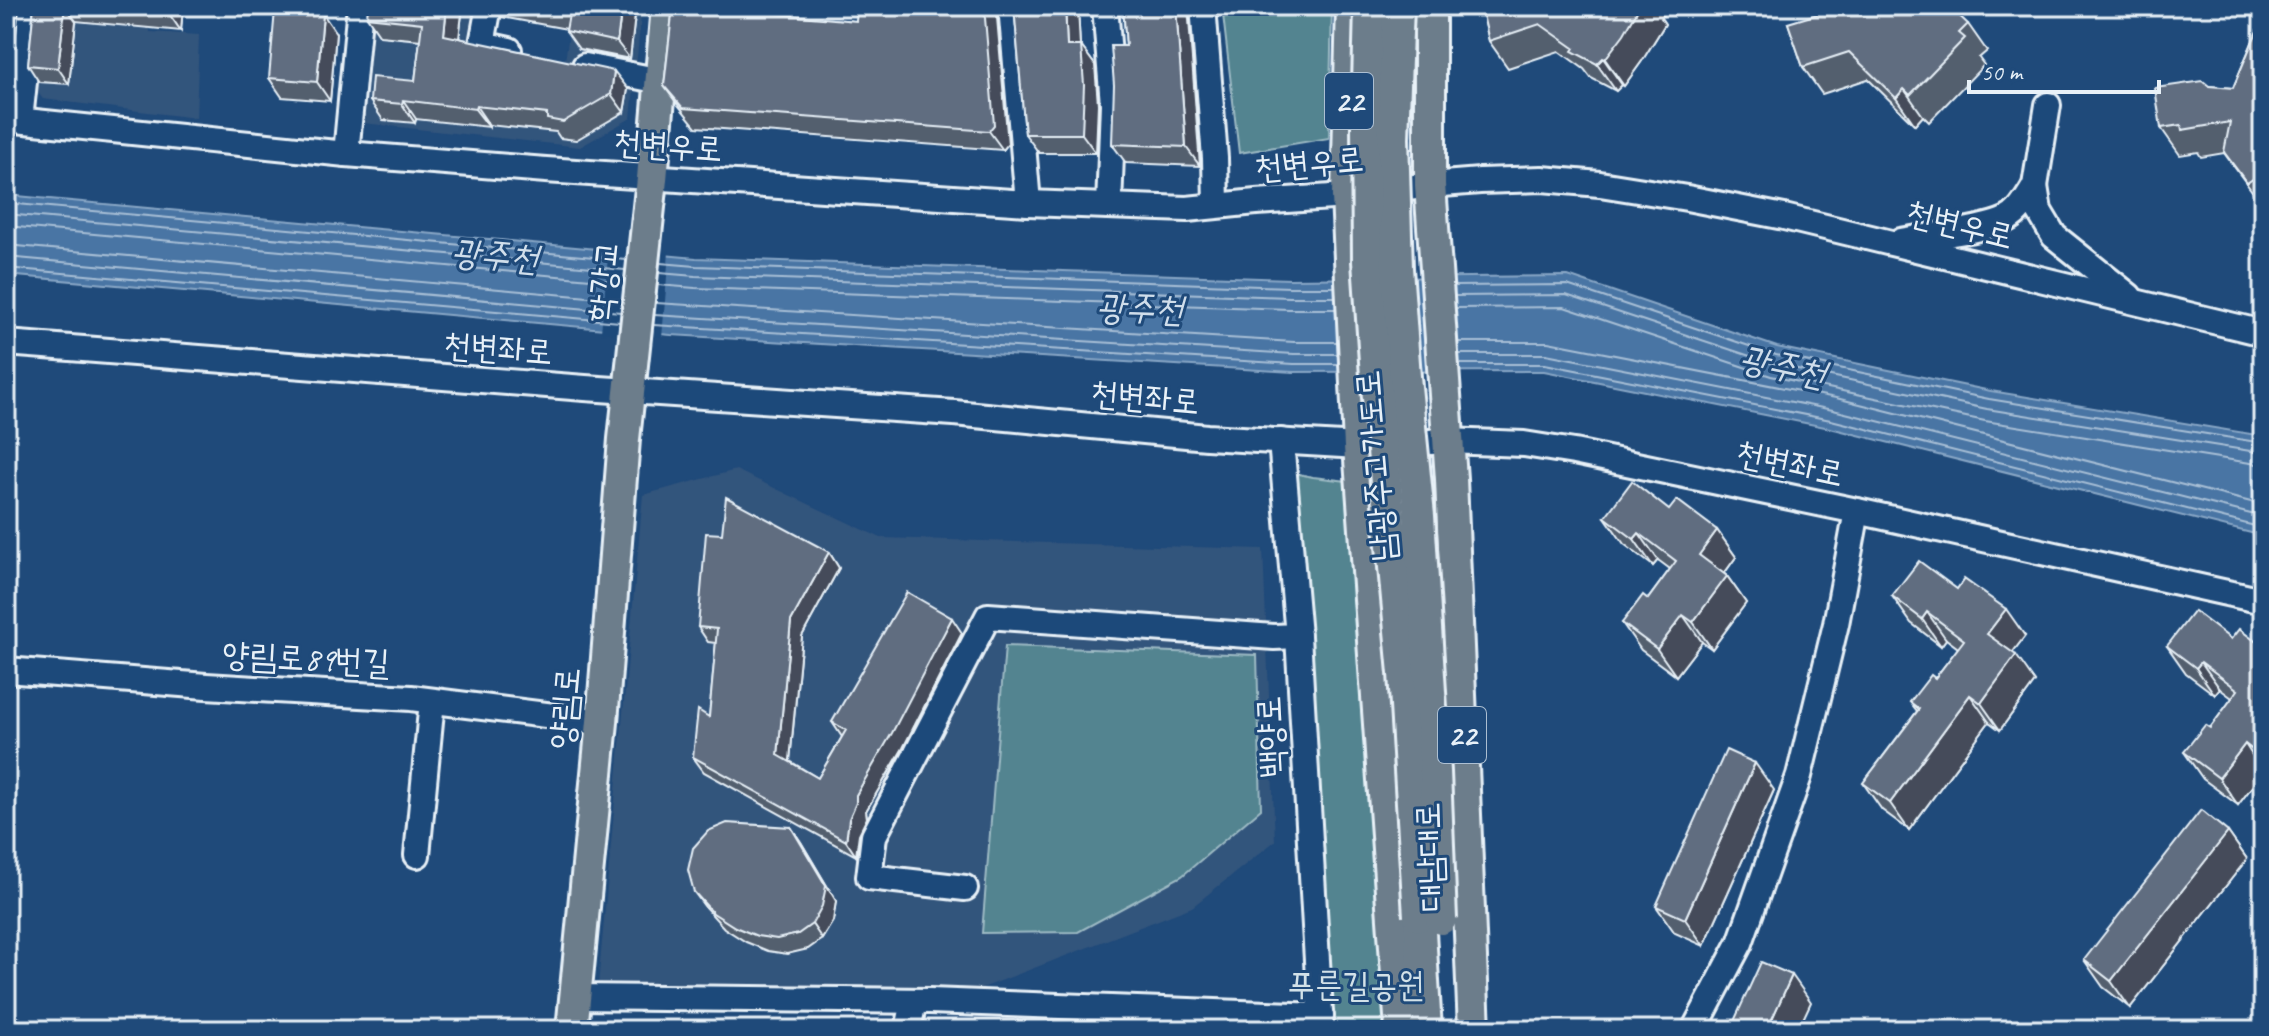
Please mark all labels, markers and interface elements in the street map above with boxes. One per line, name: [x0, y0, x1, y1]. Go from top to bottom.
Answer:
scale bar: [1969, 44, 2159, 94]
text: 50 m: [1981, 57, 2024, 87]
road number: 22: [1325, 73, 1373, 129]
street label: 천변우로: [612, 120, 724, 170]
street label: 천변우로: [1253, 137, 1365, 189]
street label: 천변우로: [1902, 190, 2018, 258]
water label: 광주천: [450, 228, 543, 282]
street label: 학강교: [577, 238, 629, 324]
water label: 광주천: [1096, 283, 1187, 333]
street label: 천변좌로: [442, 323, 554, 373]
water label: 광주천: [1736, 334, 1833, 398]
street label: 남광주고가도로: [1345, 369, 1405, 563]
street label: 천변좌로: [1089, 371, 1201, 423]
street label: 천변좌로: [1732, 431, 1848, 495]
street label: 양림로89번길: [221, 632, 391, 684]
street label: 양림로: [539, 665, 589, 751]
street label: 백양로: [1246, 695, 1294, 779]
road number: 22: [1438, 707, 1486, 763]
street label: 대남대로: [1406, 802, 1452, 912]
park label: 푸른길공원: [1288, 963, 1424, 1006]

